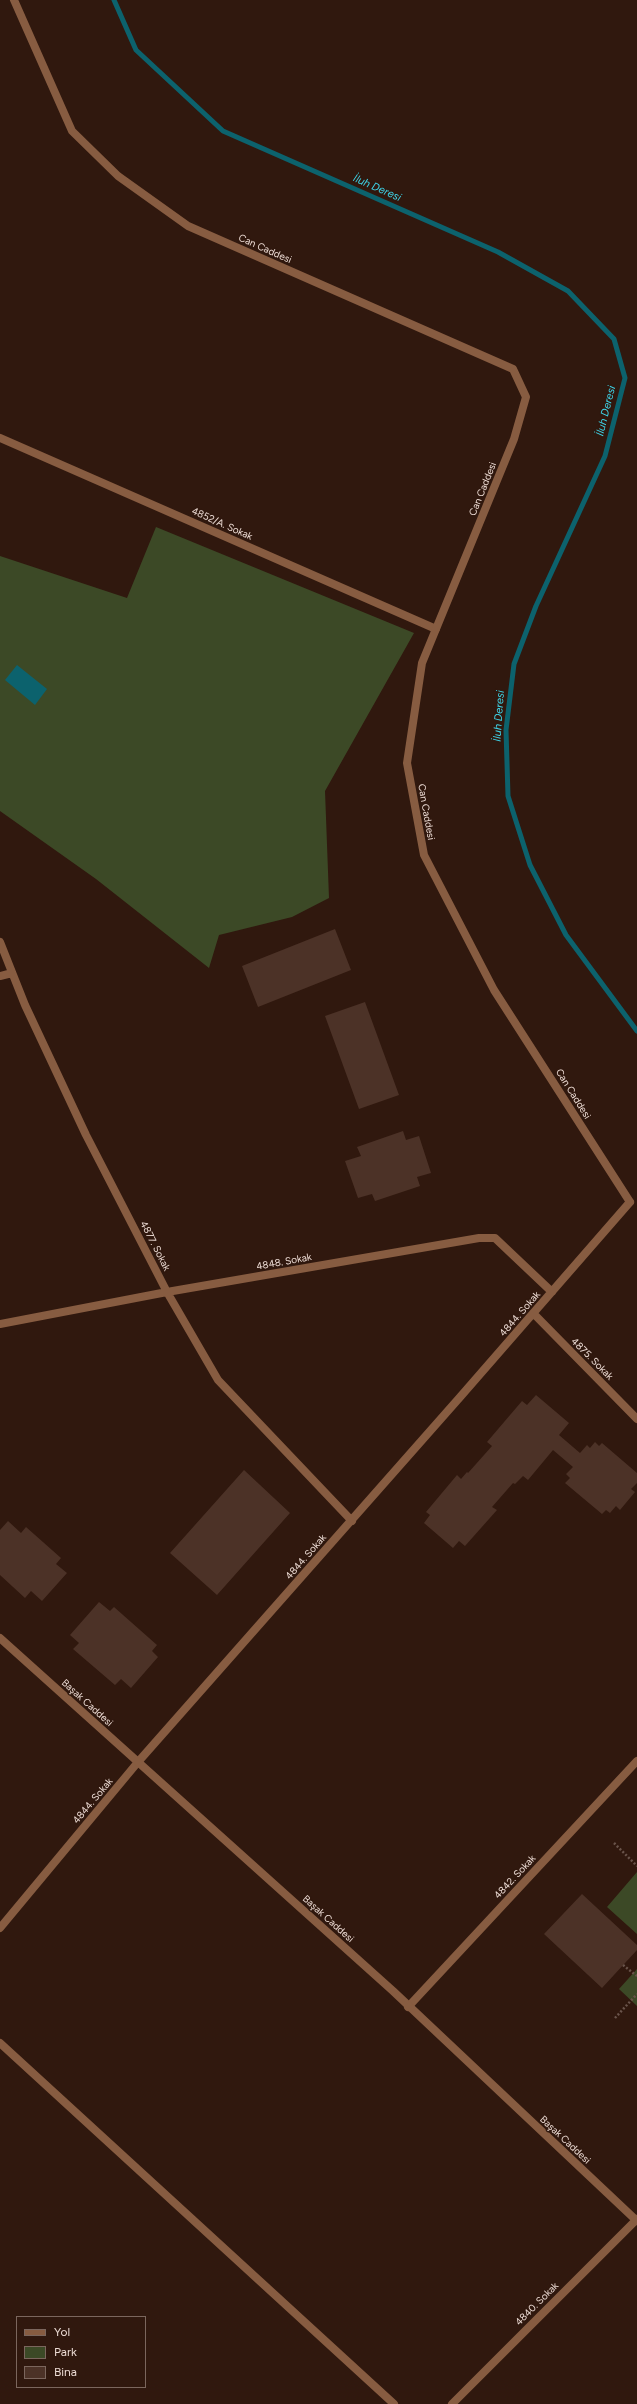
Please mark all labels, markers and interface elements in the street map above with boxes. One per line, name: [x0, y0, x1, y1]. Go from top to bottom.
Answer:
water label: İluh Deresi: [351, 171, 403, 205]
street label: Can Caddesi: [237, 232, 293, 266]
water label: İluh Deresi: [593, 384, 619, 438]
street label: Can Caddesi: [467, 460, 499, 518]
street label: 4852/A. Sokak: [190, 505, 254, 543]
water label: İluh Deresi: [491, 690, 507, 742]
street label: Can Caddesi: [415, 783, 437, 841]
street label: Can Caddesi: [553, 1067, 593, 1121]
street label: 4877. Sokak: [137, 1219, 173, 1273]
street label: 4848. Sokak: [255, 1251, 313, 1273]
street label: 4844. Sokak: [497, 1289, 543, 1339]
street label: 4875. Sokak: [568, 1335, 616, 1383]
street label: 4844. Sokak: [283, 1532, 329, 1582]
street label: Başak Caddesi: [59, 1677, 115, 1729]
street label: 4844. Sokak: [70, 1776, 116, 1826]
street label: 4842. Sokak: [492, 1853, 538, 1901]
street label: Başak Caddesi: [300, 1893, 356, 1945]
street label: Başak Caddesi: [537, 2114, 593, 2166]
street label: 4840. Sokak: [513, 2280, 561, 2328]
legend: [16, 2316, 146, 2388]
text: Yol: [54, 2325, 70, 2339]
text: Park: [54, 2345, 77, 2359]
text: Bina: [54, 2365, 77, 2379]

